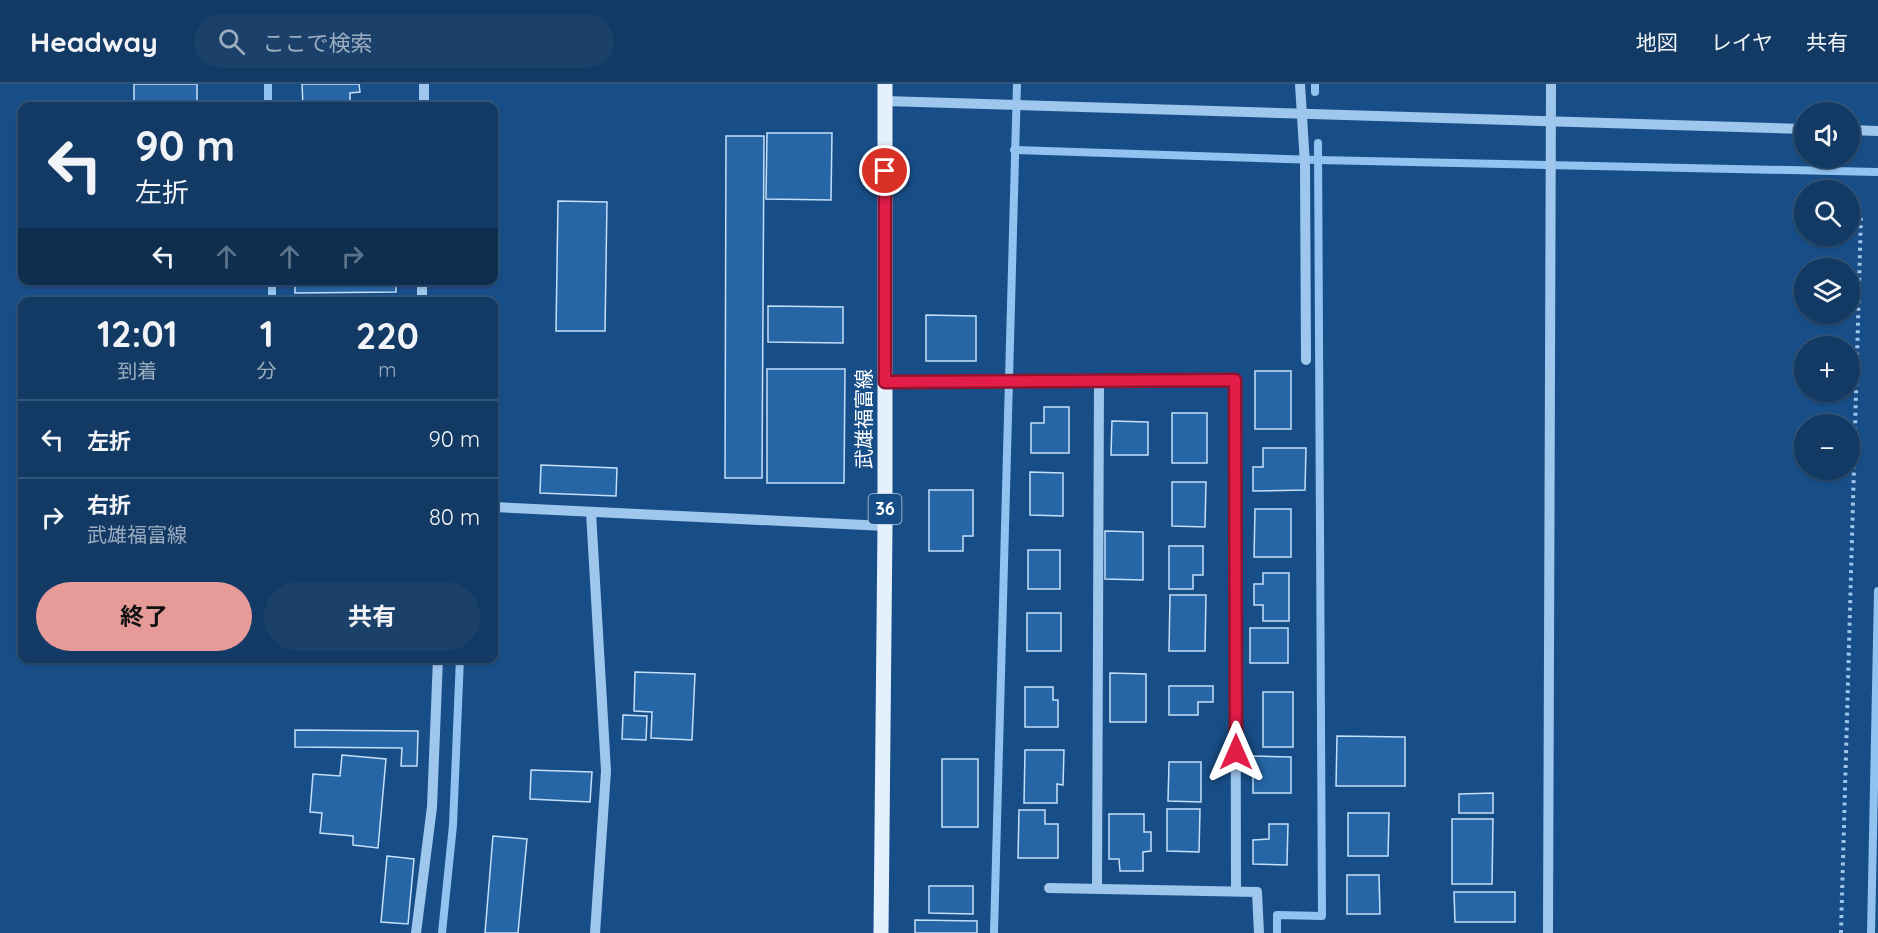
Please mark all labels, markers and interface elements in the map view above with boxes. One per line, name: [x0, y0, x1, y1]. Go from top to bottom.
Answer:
search box: [194, 14, 614, 68]
text: Headway: [30, 24, 158, 59]
icon: search: [215, 25, 248, 58]
text: ここで検索: [263, 29, 373, 57]
text: 地図: [1636, 29, 1678, 55]
text: レイヤ: [1711, 29, 1773, 55]
text: 共有: [1806, 29, 1848, 55]
map controls: [1794, 102, 1860, 480]
button: sound: [1794, 102, 1860, 168]
text: 90 m: [135, 119, 235, 172]
icon: left: [36, 126, 114, 204]
pin: [859, 145, 910, 196]
icon: arrive: [868, 154, 901, 187]
text: 左折: [135, 175, 189, 209]
button: search: [1794, 180, 1860, 246]
icon: left: [147, 240, 180, 273]
icon: ahead: [210, 240, 243, 273]
icon: ahead: [273, 240, 306, 273]
icon: right: [336, 240, 369, 273]
button: layers: [1794, 258, 1860, 324]
text: 12:01: [97, 311, 178, 356]
text: 1: [260, 311, 274, 356]
text: 220: [356, 313, 419, 358]
button: +: [1794, 336, 1860, 402]
text: m: [378, 357, 396, 382]
text: 到着: [117, 358, 157, 383]
text: 分: [257, 358, 277, 383]
street label: 武雄福富線: [851, 369, 876, 469]
button: −: [1794, 414, 1860, 480]
icon: left: [36, 423, 69, 456]
text: 90 m: [429, 425, 480, 453]
text: 左折: [87, 427, 131, 455]
text: 右折: [87, 491, 131, 519]
road number: 36: [868, 494, 902, 524]
icon: right: [36, 501, 69, 534]
text: 80 m: [429, 503, 480, 531]
text: 武雄福富線: [87, 522, 187, 547]
button: 終了: [36, 582, 252, 651]
button: 共有: [264, 582, 480, 651]
position arrow: [1204, 720, 1268, 784]

